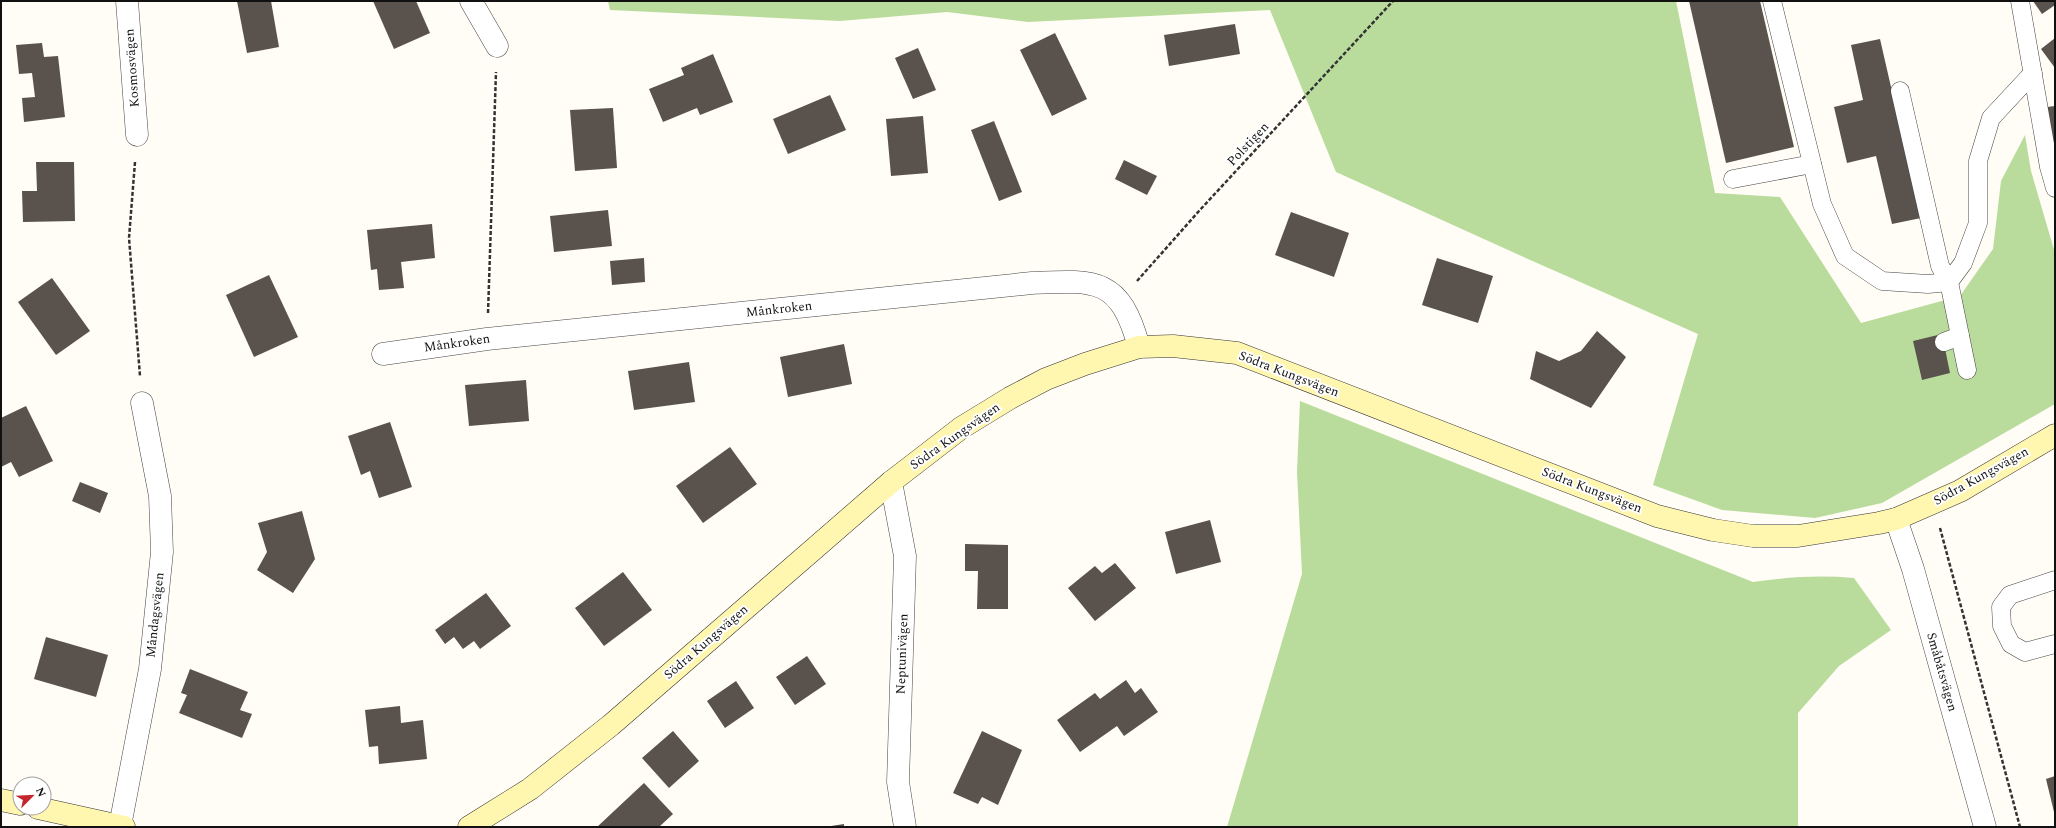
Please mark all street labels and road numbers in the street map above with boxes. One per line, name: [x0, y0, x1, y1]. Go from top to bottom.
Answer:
street label: Kosmosvägen: [119, 28, 145, 108]
street label: Polstigen: [1222, 117, 1274, 171]
street label: Månkroken: [745, 296, 814, 322]
street label: Månkroken: [423, 328, 492, 358]
street label: Södra Kungsvägen: [1236, 346, 1343, 403]
street label: Södra Kungsvägen: [906, 397, 1005, 475]
street label: Södra Kungsvägen: [1930, 441, 2033, 510]
street label: Södra Kungsvägen: [1539, 462, 1646, 519]
street label: Måndagsvägen: [141, 571, 169, 659]
street label: Södra Kungsvägen: [659, 599, 753, 684]
street label: Neptunivägen: [891, 613, 913, 695]
street label: Småbåtsvägen: [1921, 630, 1963, 714]

